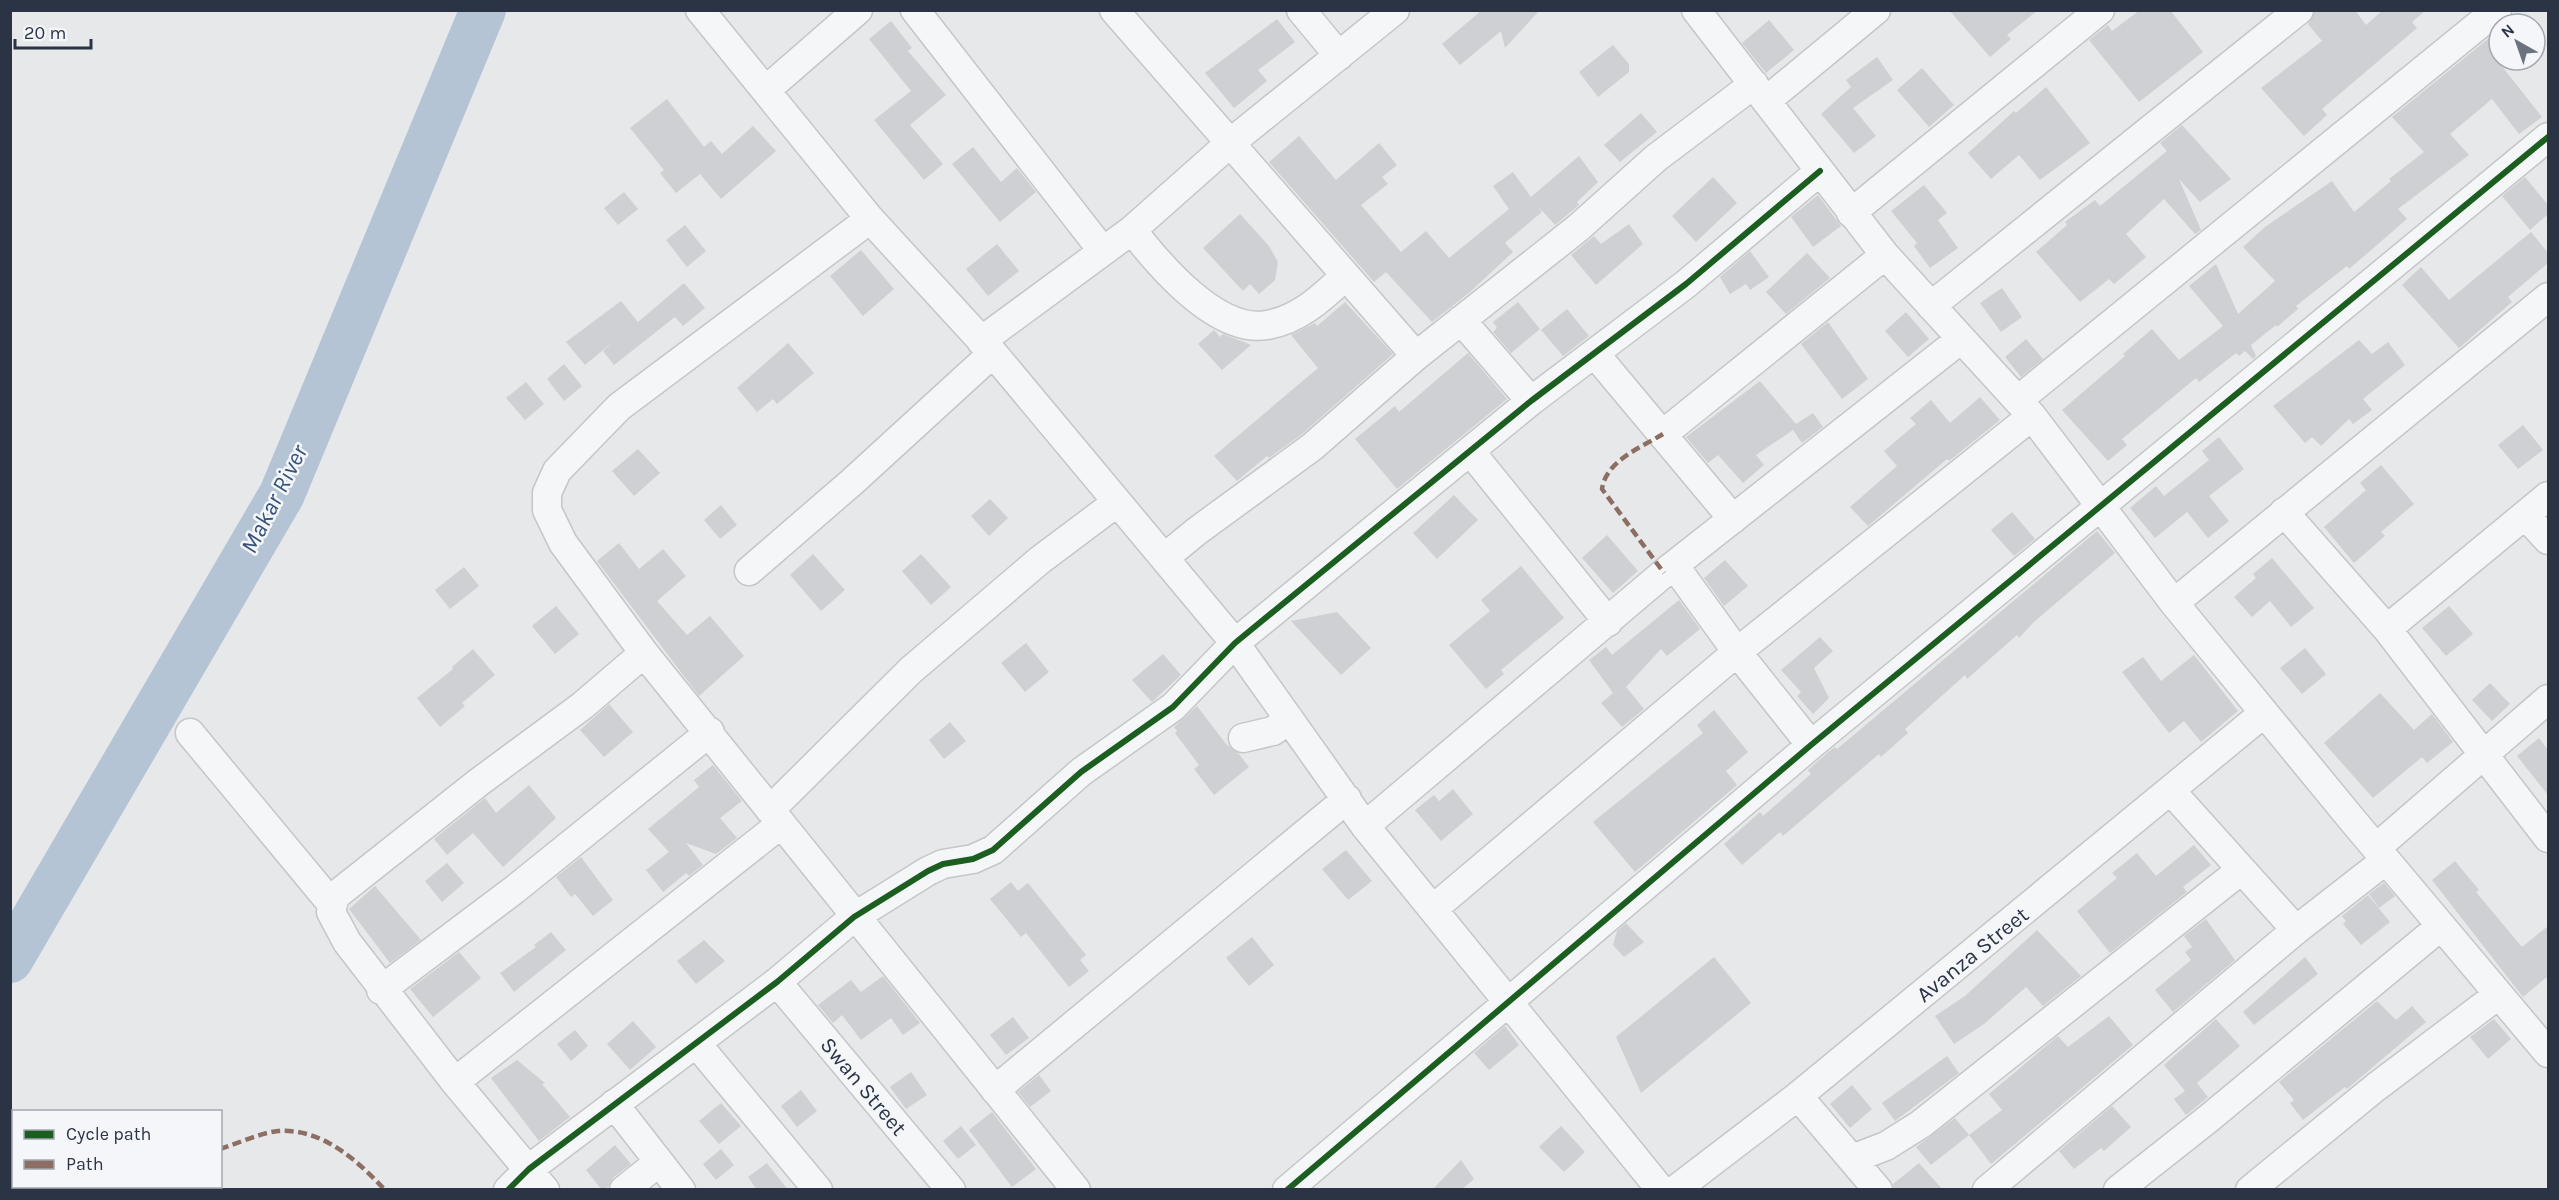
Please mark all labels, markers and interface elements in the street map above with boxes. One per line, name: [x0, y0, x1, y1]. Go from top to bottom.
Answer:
scale bar: [15, 12, 92, 50]
north arrow: [2487, 12, 2547, 72]
text: N: [2497, 20, 2518, 42]
text: 20 m: [24, 22, 66, 44]
water label: Makar River: [235, 439, 314, 558]
street label: Avanza Street: [1911, 902, 2034, 1008]
street label: Swan Street: [815, 1032, 912, 1141]
legend: [12, 1110, 222, 1188]
text: Cycle path: [66, 1123, 151, 1145]
text: Path: [66, 1153, 104, 1175]

